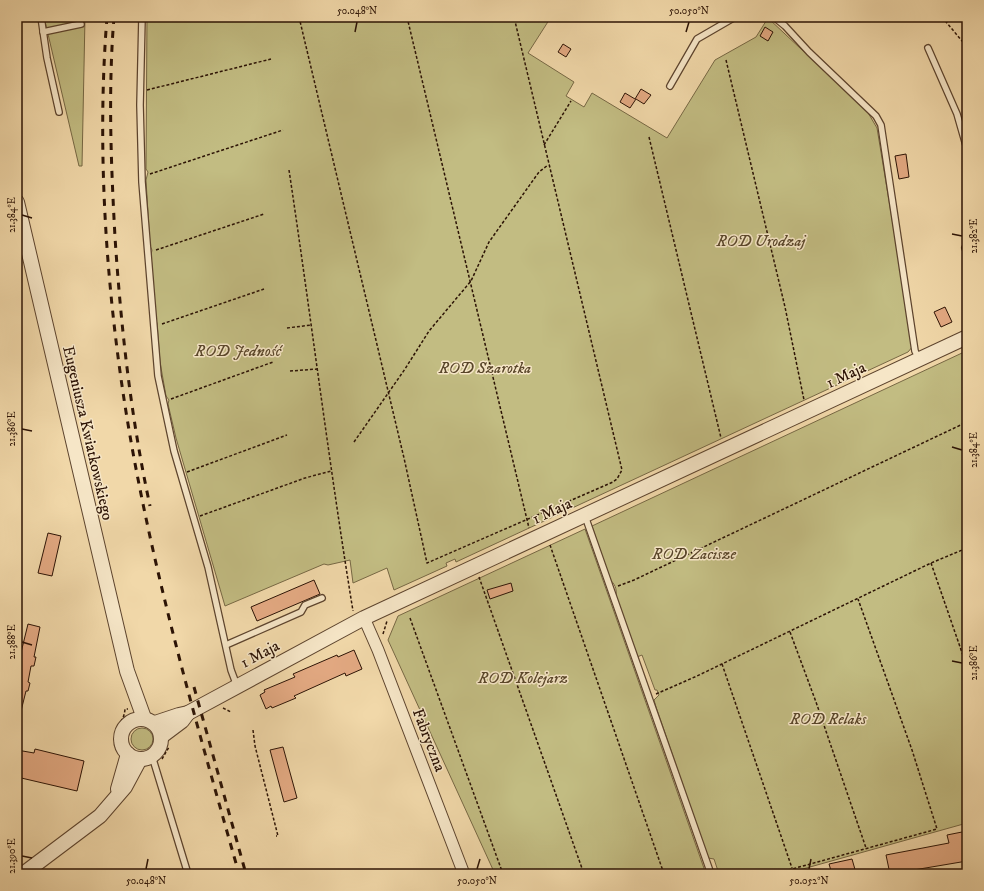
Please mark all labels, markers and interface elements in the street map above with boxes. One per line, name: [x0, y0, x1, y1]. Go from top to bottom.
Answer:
text: 50.048°N: [337, 5, 377, 17]
text: 50.050°N: [669, 5, 709, 17]
text: 21.384°E: [6, 197, 18, 233]
text: 21.382°E: [968, 219, 980, 253]
park label: ROD Urodzaj: [715, 231, 807, 251]
park label: ROD Jedność: [194, 341, 284, 361]
street label: Eugeniusza Kwiatkowskiego: [58, 344, 118, 522]
street label: 1 Maja: [823, 357, 869, 393]
park label: ROD Szarotka: [438, 358, 531, 378]
text: 21.386°E: [6, 411, 18, 447]
text: 21.384°E: [968, 432, 980, 468]
street label: 1 Maja: [529, 493, 575, 529]
park label: ROD Zacisze: [651, 544, 737, 564]
text: 21.388°E: [6, 625, 18, 659]
street label: 1 Maja: [237, 635, 283, 673]
text: 21.386°E: [968, 645, 980, 681]
park label: ROD Kolejarz: [477, 668, 568, 688]
street label: Fabryczna: [408, 706, 450, 775]
park label: ROD Relaks: [789, 709, 867, 729]
text: 21.390°E: [6, 838, 18, 874]
text: 50.048°N: [126, 875, 166, 887]
text: 50.050°N: [457, 875, 497, 887]
text: 50.052°N: [789, 875, 829, 887]

